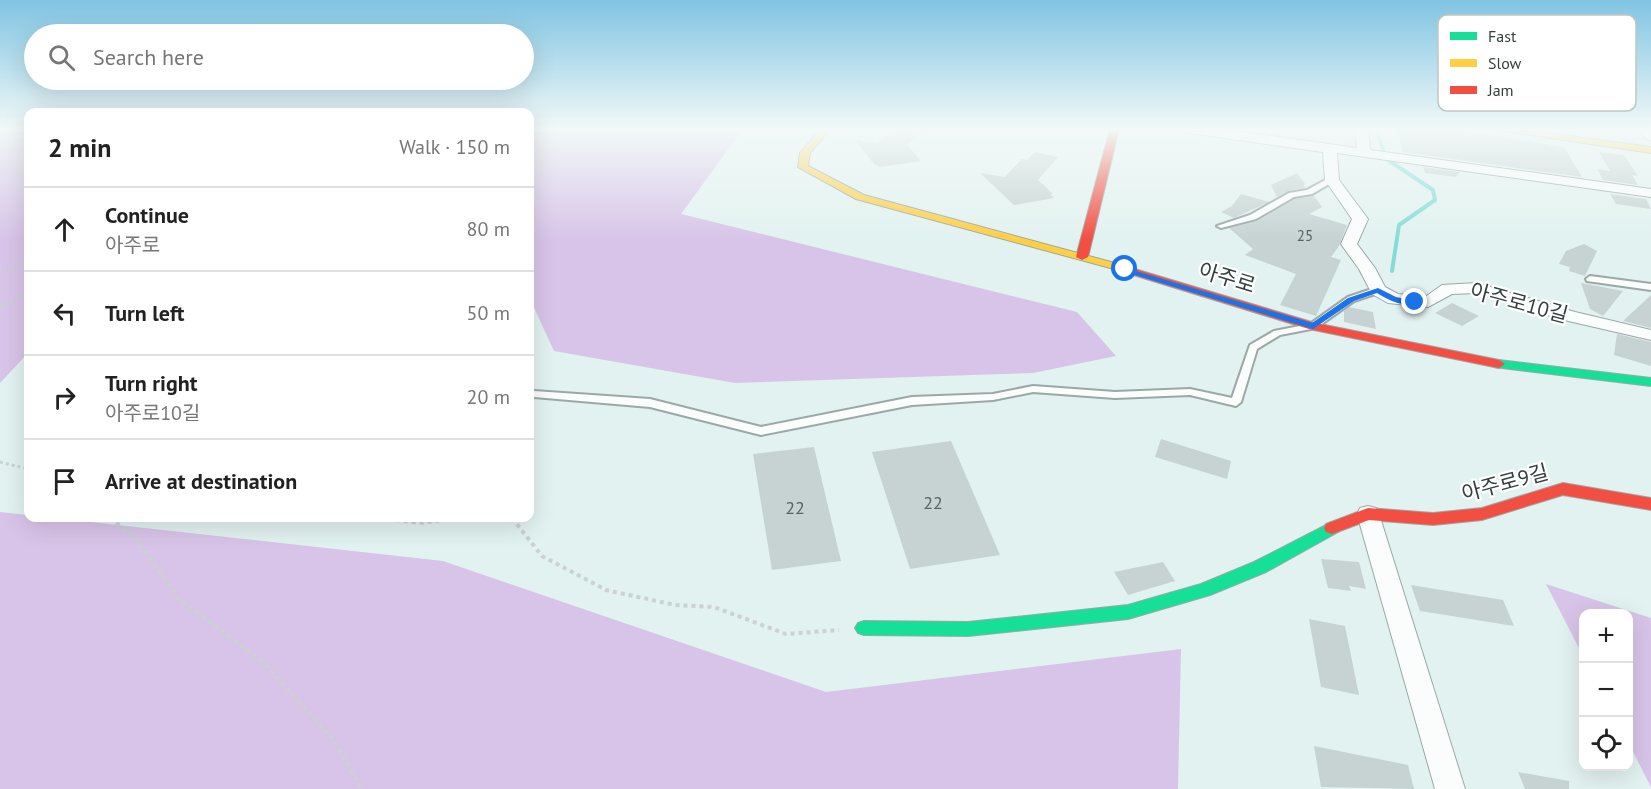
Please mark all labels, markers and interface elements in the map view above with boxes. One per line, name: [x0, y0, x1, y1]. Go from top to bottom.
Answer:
legend: [1438, 15, 1636, 111]
search box: [24, 24, 534, 90]
text: Fast: [1488, 26, 1517, 46]
icon: search: [45, 41, 78, 74]
text: Search here: [93, 43, 204, 71]
text: Slow: [1488, 53, 1522, 73]
text: Jam: [1487, 80, 1514, 100]
text: 2 min: [48, 131, 111, 164]
text: Walk · 150 m: [399, 134, 510, 160]
text: Continue: [105, 201, 189, 229]
icon: ahead: [48, 213, 81, 246]
text: 80 m: [467, 216, 510, 242]
house number: 25: [1297, 226, 1313, 245]
text: 아주로: [105, 232, 160, 258]
route start: [1111, 255, 1137, 281]
street label: 아주로: [1195, 256, 1259, 299]
street label: 아주로10길: [1467, 277, 1571, 329]
route end: [1401, 288, 1427, 314]
icon: left: [48, 297, 81, 330]
text: Turn left: [105, 299, 185, 327]
text: 50 m: [467, 300, 510, 326]
text: Turn right: [105, 369, 197, 397]
icon: right: [48, 381, 81, 414]
text: 20 m: [467, 384, 510, 410]
text: 아주로10길: [105, 400, 200, 426]
street label: 아주로9길: [1459, 458, 1551, 507]
icon: arrive: [48, 465, 81, 498]
text: Arrive at destination: [105, 467, 297, 495]
house number: 22: [923, 491, 943, 514]
house number: 22: [785, 496, 805, 519]
map controls: [1579, 609, 1633, 771]
button: +: [1579, 609, 1633, 663]
button: −: [1579, 663, 1633, 717]
button: locate: [1579, 717, 1633, 771]

